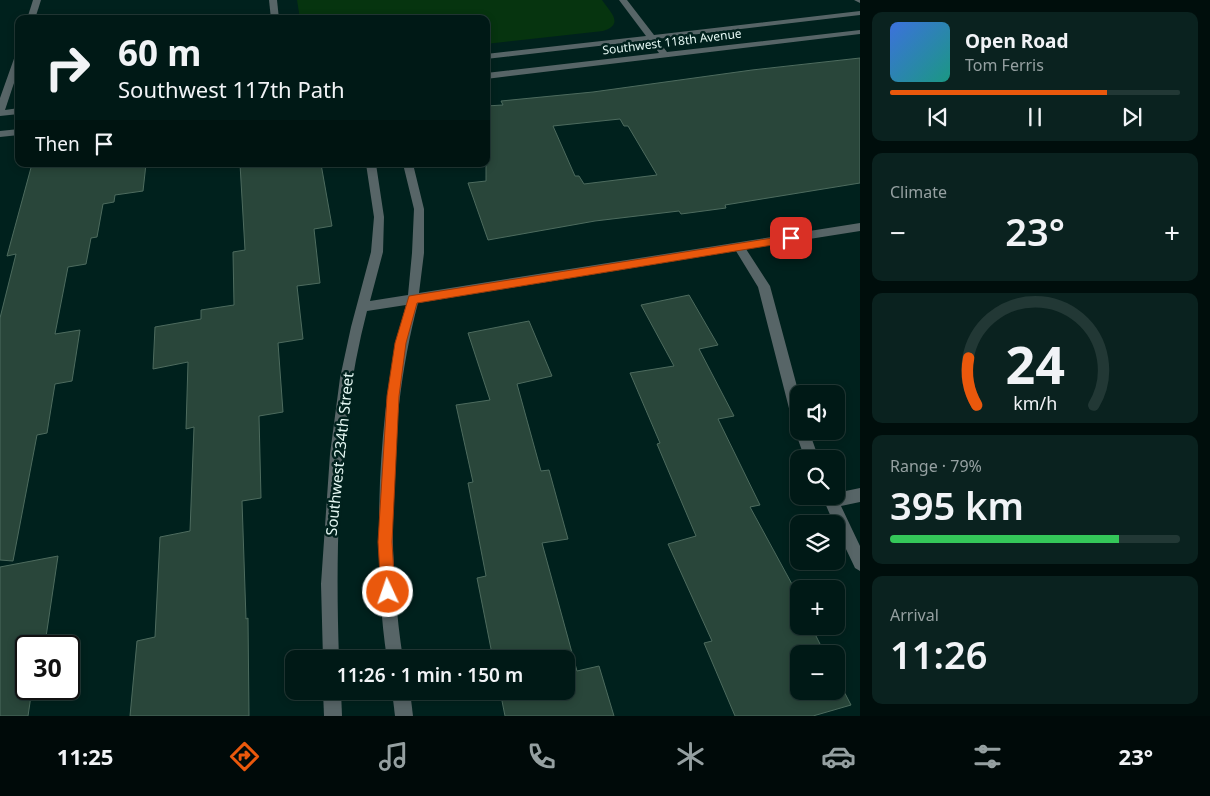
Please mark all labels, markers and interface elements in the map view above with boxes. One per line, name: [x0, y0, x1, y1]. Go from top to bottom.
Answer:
street label: Southwest 118th Avenue: [601, 25, 743, 58]
text: Open Road: [965, 28, 1068, 54]
text: 60 m: [118, 29, 201, 76]
icon: right: [35, 35, 100, 100]
text: Tom Ferris: [965, 54, 1044, 76]
text: Southwest 117th Path: [118, 74, 345, 104]
icon: previous: [924, 103, 952, 131]
icon: pause: [1021, 103, 1049, 131]
icon: next: [1118, 103, 1146, 131]
icon: arrive: [90, 130, 118, 158]
text: Then: [35, 131, 80, 157]
text: Climate: [890, 181, 947, 203]
text: 23°: [1005, 205, 1065, 257]
text: −: [890, 213, 906, 251]
text: +: [1164, 213, 1180, 251]
pin: [770, 217, 812, 259]
icon: arrive: [777, 224, 805, 252]
text: 24: [1005, 328, 1065, 399]
street label: Southwest 234th Street: [320, 371, 358, 537]
map controls: [790, 385, 845, 700]
button: sound: [790, 385, 845, 440]
text: km/h: [1013, 391, 1057, 415]
button: search: [790, 450, 845, 505]
text: Range · 79%: [890, 455, 982, 477]
text: 395 km: [890, 479, 1024, 531]
button: layers: [790, 515, 845, 570]
position arrow: [361, 565, 413, 617]
button: +: [790, 580, 845, 635]
text: Arrival: [890, 604, 939, 626]
text: 11:26: [890, 628, 987, 680]
speed limit sign: 30: [15, 635, 80, 700]
button: −: [790, 645, 845, 700]
text: 11:26 · 1 min · 150 m: [337, 662, 523, 688]
icon: directions: [227, 739, 262, 774]
icon: music: [376, 739, 411, 774]
icon: phone: [524, 739, 559, 774]
icon: climate: [673, 739, 708, 774]
icon: car: [821, 739, 856, 774]
icon: filters: [970, 739, 1005, 774]
text: 11:25: [57, 741, 113, 771]
text: 23°: [1119, 741, 1153, 771]

